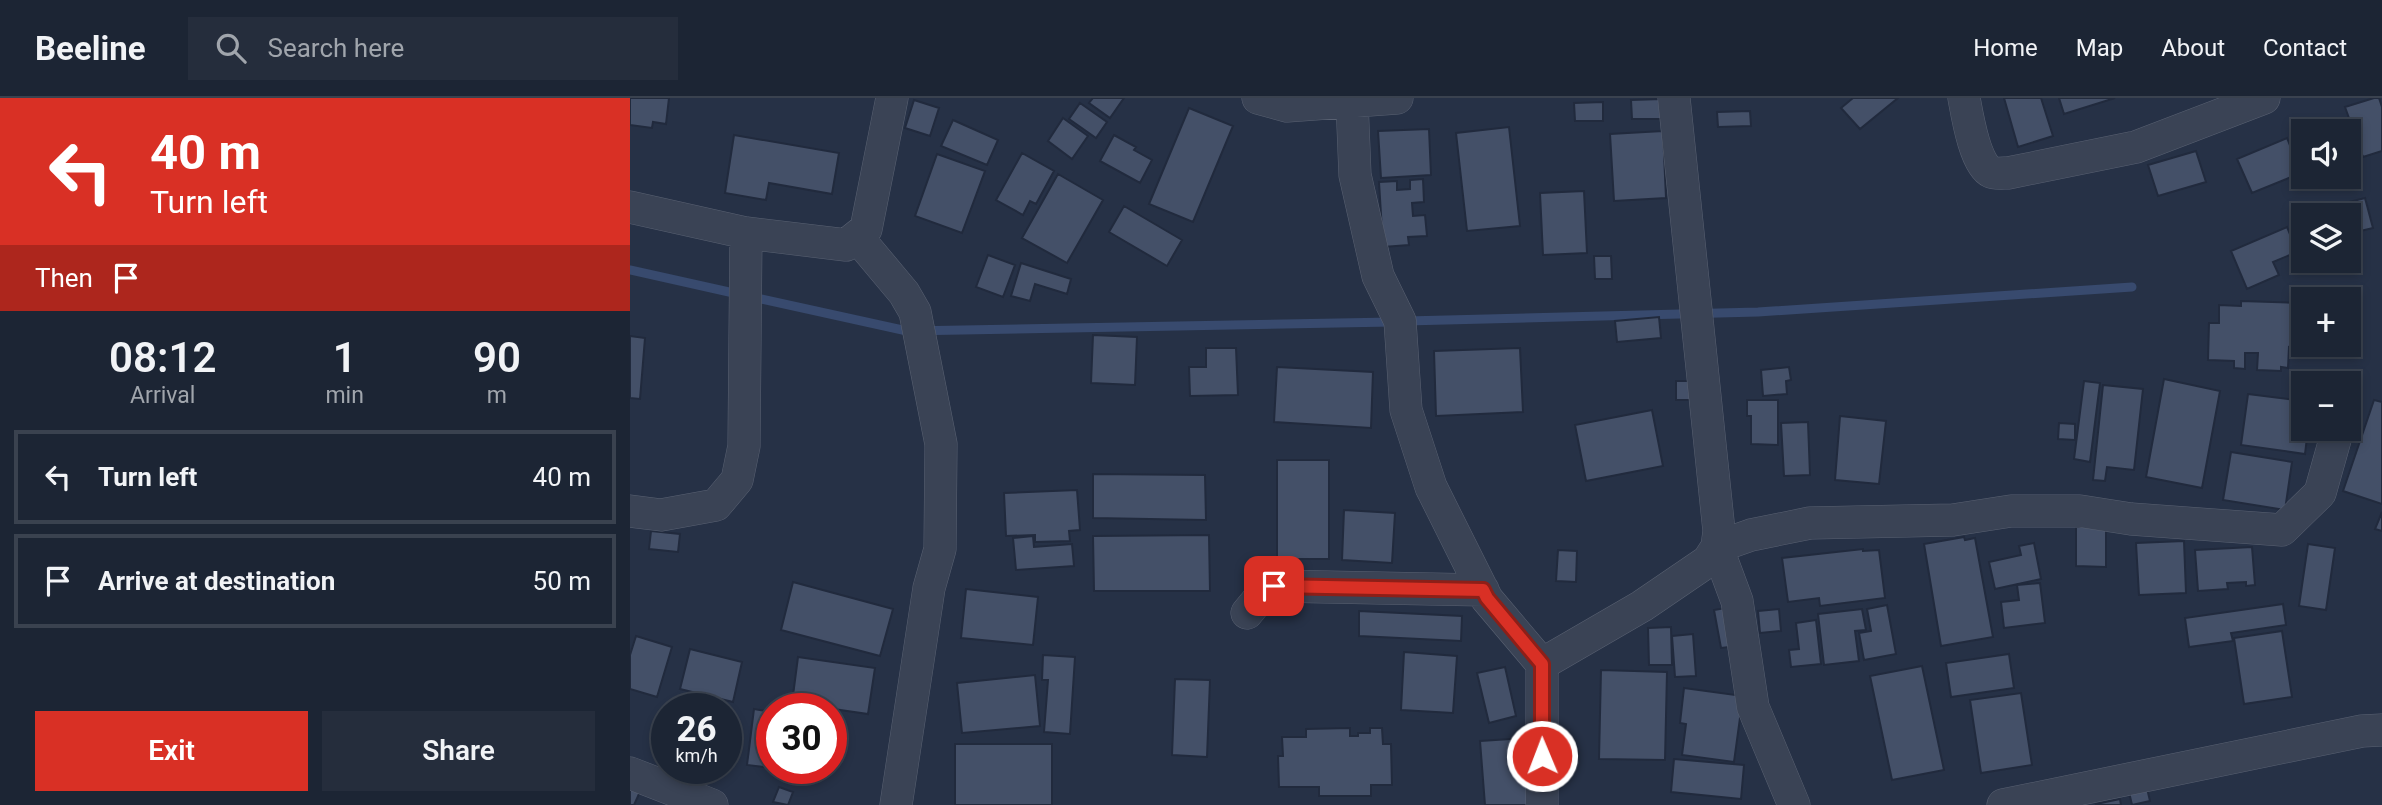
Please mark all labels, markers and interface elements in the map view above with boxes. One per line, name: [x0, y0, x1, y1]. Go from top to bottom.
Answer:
search box: [188, 17, 678, 80]
text: Beeline: [35, 29, 146, 68]
icon: search: [212, 29, 250, 67]
text: Search here: [268, 33, 404, 63]
text: Home: [1973, 34, 2038, 62]
text: Map: [2076, 34, 2123, 62]
text: About: [2161, 34, 2225, 62]
text: Contact: [2263, 34, 2347, 62]
map controls: [2291, 119, 2361, 441]
button: sound: [2291, 119, 2361, 189]
text: 40 m: [150, 124, 261, 181]
icon: left: [35, 126, 126, 217]
text: Turn left: [150, 183, 268, 221]
button: layers: [2291, 203, 2361, 273]
icon: arrive: [107, 259, 145, 297]
text: Then: [35, 263, 93, 293]
button: +: [2291, 287, 2361, 357]
text: 08:12: [109, 333, 216, 382]
text: 1: [333, 333, 357, 382]
text: 90: [473, 333, 521, 382]
button: −: [2291, 371, 2361, 441]
text: Arrival: [130, 382, 195, 409]
text: min: [325, 382, 364, 409]
text: m: [487, 382, 507, 409]
icon: left: [39, 458, 77, 496]
text: Turn left: [98, 462, 197, 492]
text: 40 m: [533, 462, 591, 492]
pin: [1244, 556, 1304, 616]
icon: arrive: [39, 562, 77, 600]
text: Arrive at destination: [98, 566, 335, 596]
text: 50 m: [533, 566, 591, 596]
icon: arrive: [1255, 567, 1293, 605]
speed limit sign: 30: [756, 693, 847, 784]
text: 26: [676, 709, 717, 750]
button: Exit: [35, 711, 308, 791]
button: Share: [322, 711, 595, 791]
position arrow: [1505, 719, 1579, 793]
text: km/h: [675, 745, 718, 766]

